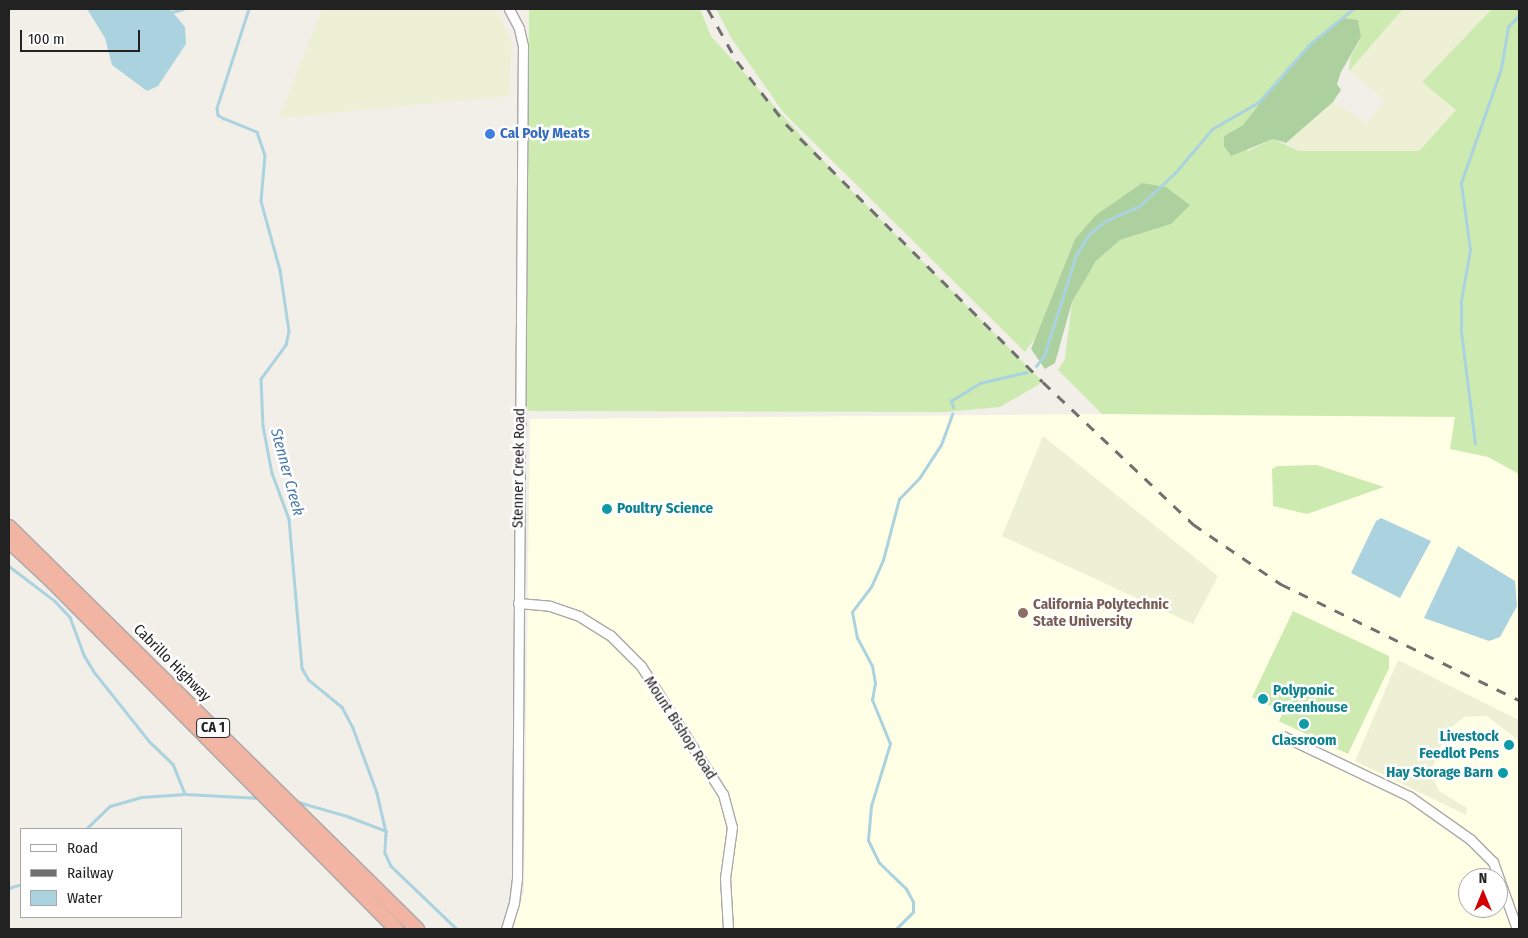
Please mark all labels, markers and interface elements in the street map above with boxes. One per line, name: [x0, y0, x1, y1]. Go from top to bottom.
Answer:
scale bar: [22, 20, 142, 52]
text: 100 m: [28, 30, 65, 48]
place label: Cal Poly Meats: [500, 125, 590, 143]
marker: Cal Poly Meats: [484, 128, 496, 140]
street label: Stenner Creek Road: [509, 408, 529, 528]
water label: Stenner Creek: [266, 426, 308, 518]
place label: Poultry Science: [617, 500, 713, 518]
marker: Poultry Science: [601, 503, 613, 515]
place label: California Polytechnic State University: [1033, 595, 1169, 630]
marker: California Polytechnic State University: [1017, 607, 1029, 619]
street label: Cabrillo Highway: [129, 620, 215, 706]
street label: Mount Bishop Road: [640, 673, 720, 783]
place label: Polyponic Greenhouse: [1273, 681, 1348, 716]
marker: Polyponic Greenhouse: [1257, 693, 1269, 705]
road number: CA 1: [196, 716, 230, 740]
marker: Classroom: [1298, 718, 1310, 730]
place label: Livestock Feedlot Pens: [1419, 727, 1499, 762]
place label: Classroom: [1272, 732, 1336, 750]
marker: Livestock Feedlot Pens: [1503, 739, 1515, 751]
place label: Hay Storage Barn: [1386, 764, 1493, 782]
marker: Hay Storage Barn: [1497, 767, 1509, 779]
legend: [20, 828, 182, 918]
text: Road: [67, 839, 98, 857]
text: Railway: [67, 864, 114, 882]
north arrow: [1458, 868, 1508, 918]
text: N: [1479, 870, 1487, 887]
text: Water: [67, 889, 102, 907]

